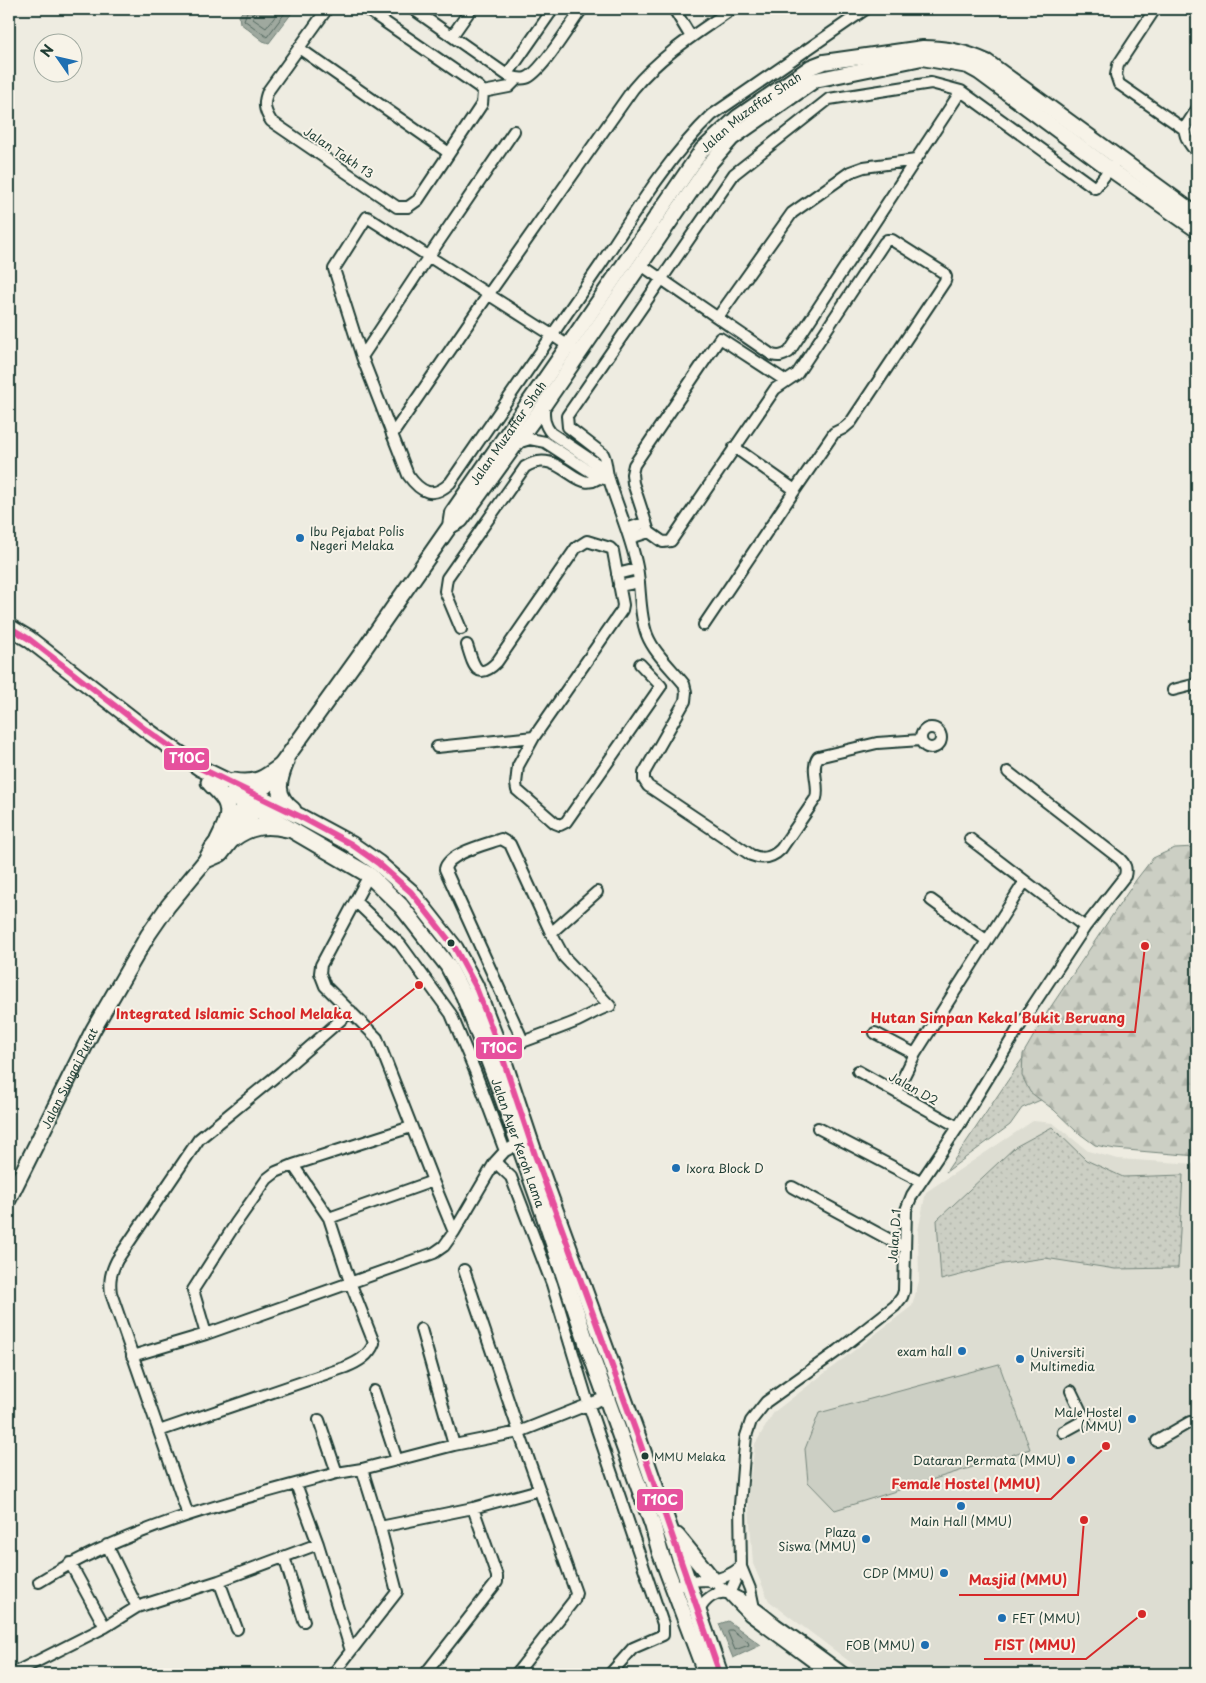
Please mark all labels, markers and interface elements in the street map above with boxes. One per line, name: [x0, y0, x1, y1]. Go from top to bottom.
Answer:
north arrow: [32, 32, 82, 82]
text: N: [35, 40, 59, 61]
street label: Jalan Muzaffar Shah: [696, 67, 805, 156]
street label: Jalan Takh 13: [300, 122, 378, 182]
street label: Jalan Muzaffar Shah: [465, 377, 550, 489]
place label: Ibu Pejabat Polis Negeri Melaka: [310, 522, 405, 554]
marker: Ibu Pejabat Polis Negeri Melaka: [294, 532, 306, 544]
line badge: T10C: [163, 747, 210, 771]
text: T10C: [169, 747, 205, 768]
unlabelled marker: [446, 938, 456, 948]
callout: Integrated Islamic School Melaka: [105, 1000, 363, 1029]
text: Integrated Islamic School Melaka: [116, 1003, 353, 1024]
callout: Hutan Simpan Kekal Bukit Beruang: [861, 1003, 1135, 1032]
text: Hutan Simpan Kekal Bukit Beruang: [871, 1007, 1125, 1028]
street label: Jalan Sungai Putat: [36, 1025, 102, 1132]
line badge: T10C: [475, 1036, 523, 1060]
text: T10C: [481, 1037, 517, 1058]
street label: Jalan D2: [886, 1067, 942, 1109]
street label: Jalan Ayer Keroh Lama: [487, 1075, 550, 1210]
place label: Ixora Block D: [686, 1159, 764, 1177]
marker: Ixora Block D: [670, 1162, 682, 1174]
street label: Jalan D 1: [883, 1208, 905, 1264]
place label: exam hall: [897, 1342, 952, 1360]
place label: Universiti Multimedia: [1030, 1343, 1095, 1375]
marker: exam hall: [956, 1345, 968, 1357]
marker: Universiti Multimedia: [1014, 1353, 1026, 1365]
place label: Male Hostel (MMU): [1054, 1403, 1122, 1435]
marker: Male Hostel (MMU): [1126, 1413, 1138, 1425]
place label: MMU Melaka: [654, 1448, 726, 1465]
marker: MMU Melaka: [640, 1451, 650, 1461]
place label: Dataran Permata (MMU): [913, 1451, 1061, 1469]
marker: Dataran Permata (MMU): [1065, 1454, 1077, 1466]
callout: Female Hostel (MMU): [881, 1470, 1051, 1499]
text: Female Hostel (MMU): [891, 1473, 1041, 1494]
line badge: T10C: [636, 1488, 684, 1512]
text: T10C: [642, 1489, 678, 1510]
marker: Main Hall (MMU): [955, 1500, 967, 1512]
place label: Main Hall (MMU): [910, 1512, 1012, 1530]
place label: Plaza Siswa (MMU): [778, 1523, 856, 1555]
marker: Plaza Siswa (MMU): [860, 1533, 872, 1545]
place label: CDP (MMU): [863, 1564, 934, 1582]
callout: Masjid (MMU): [959, 1566, 1078, 1595]
marker: CDP (MMU): [938, 1567, 950, 1579]
text: Masjid (MMU): [969, 1569, 1067, 1590]
place label: FET (MMU): [1012, 1609, 1080, 1627]
marker: FET (MMU): [996, 1612, 1008, 1624]
callout: FIST (MMU): [984, 1630, 1086, 1659]
text: FIST (MMU): [994, 1634, 1076, 1655]
place label: FOB (MMU): [846, 1636, 915, 1654]
marker: FOB (MMU): [919, 1639, 931, 1651]

